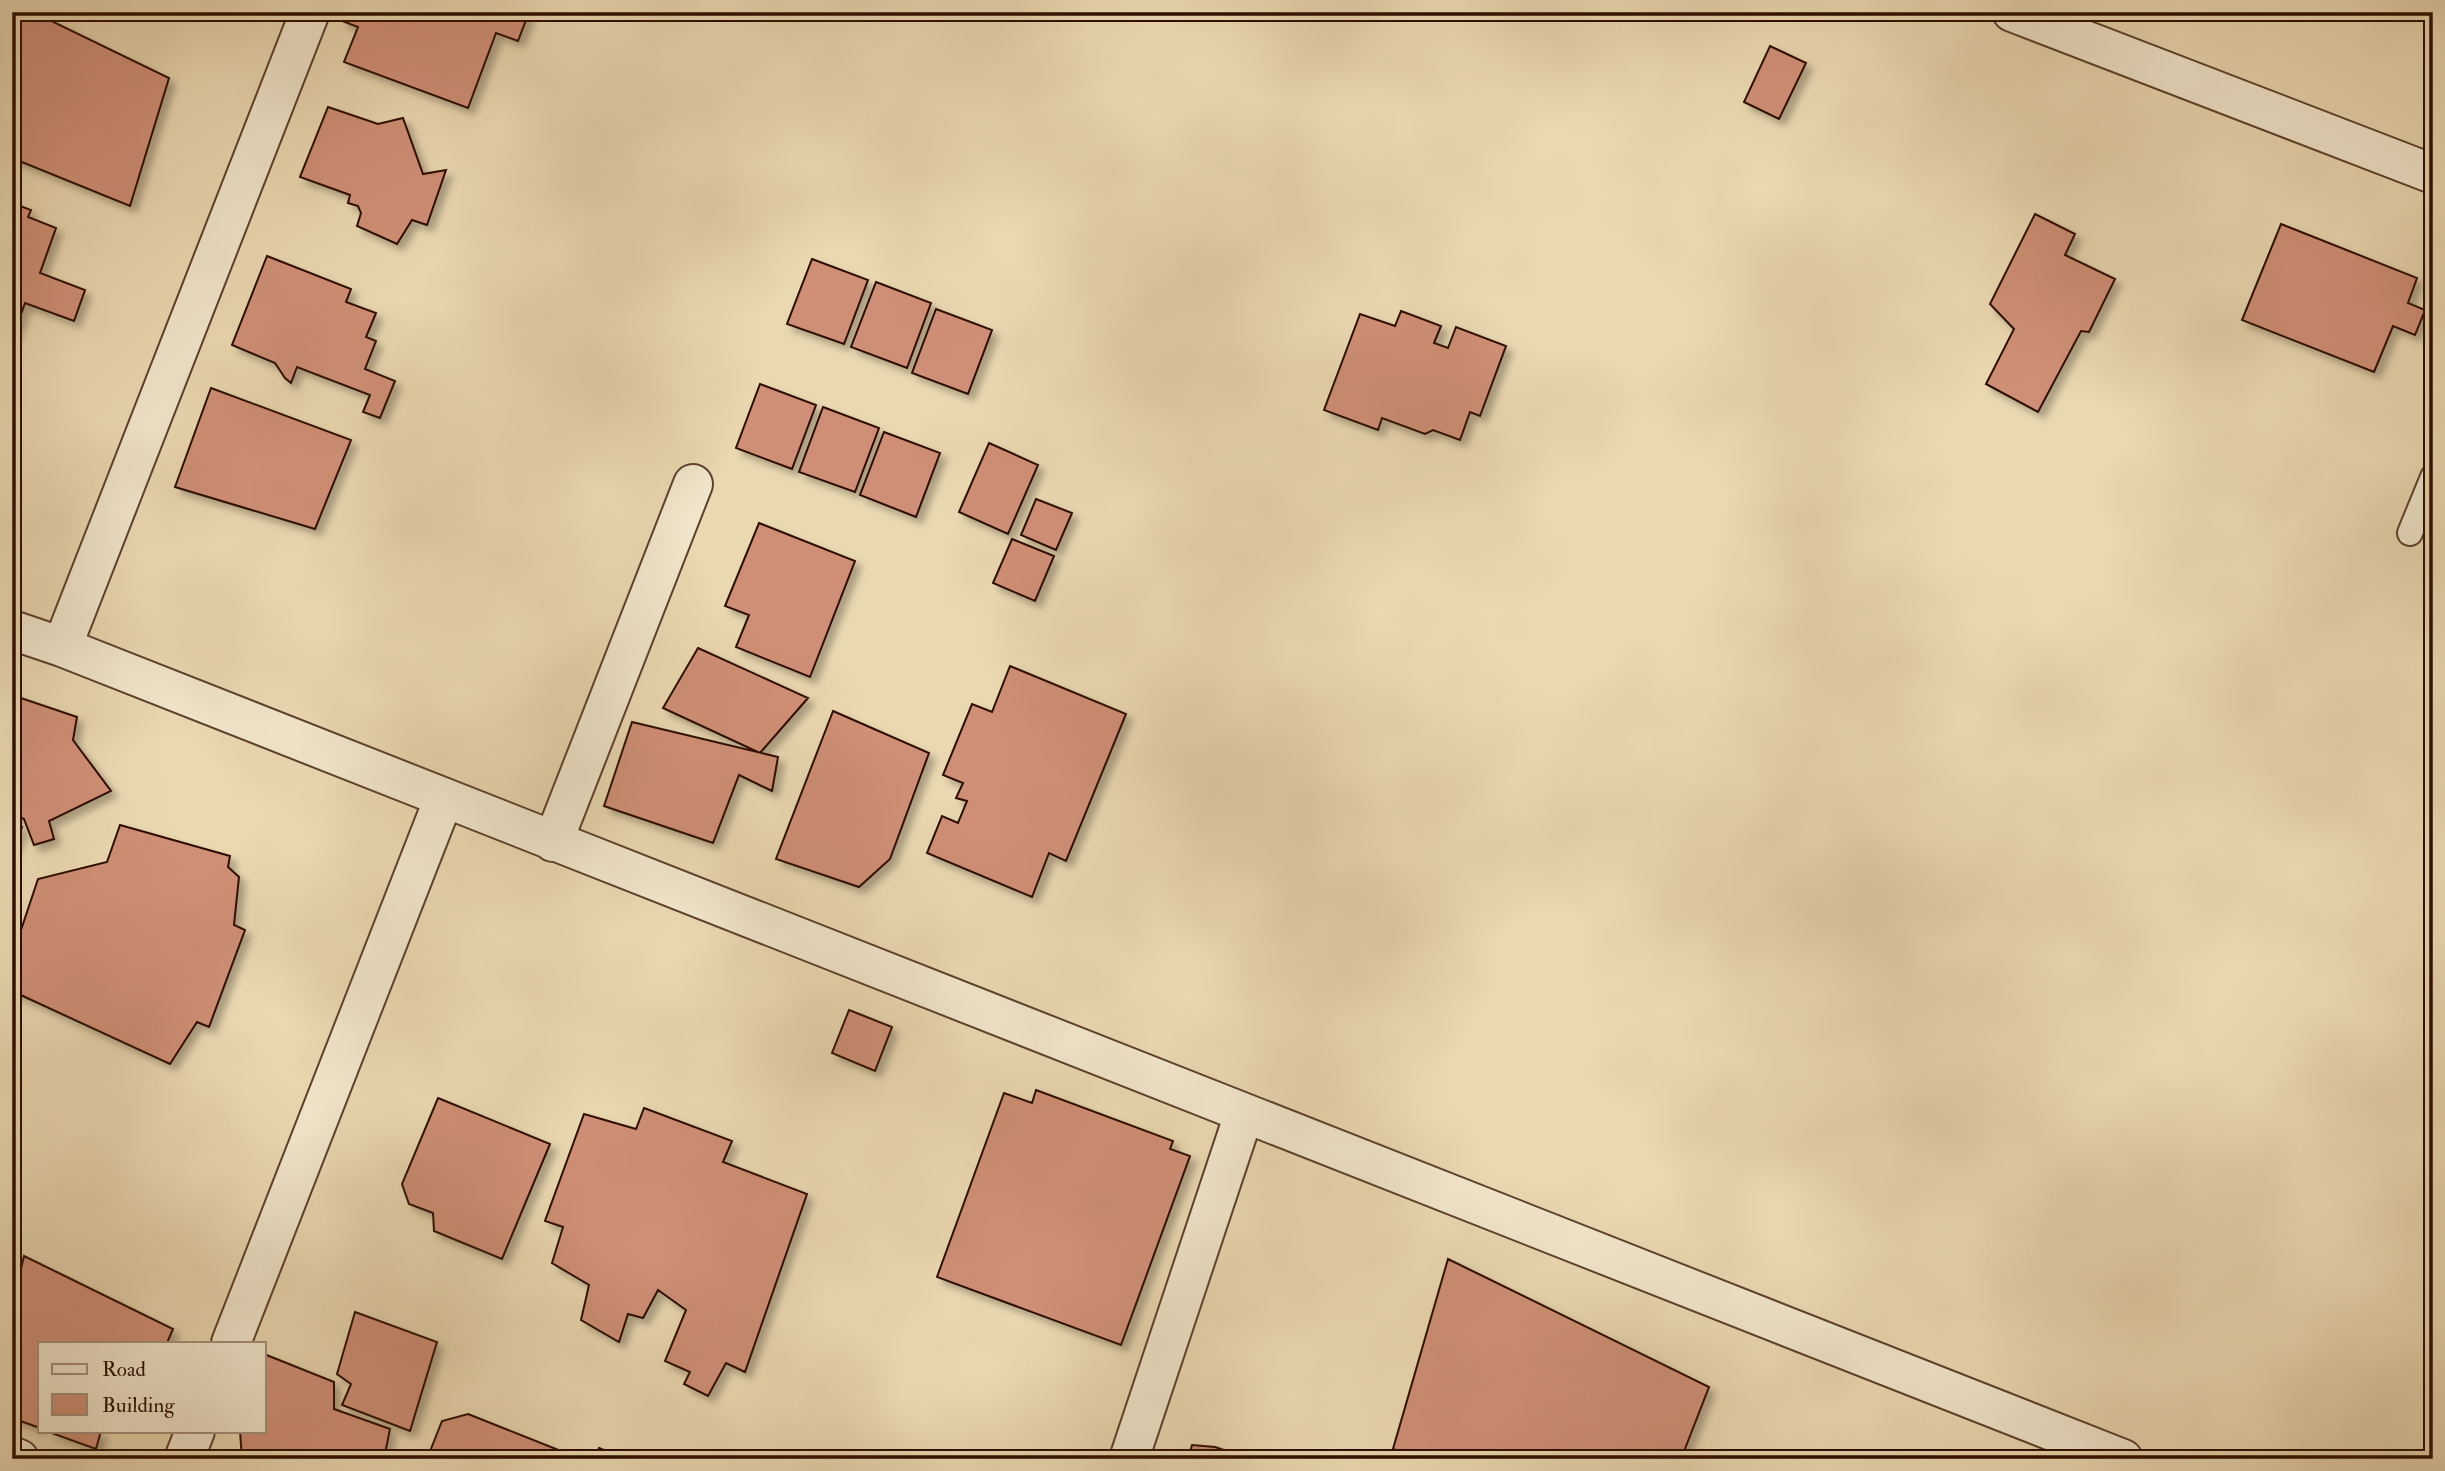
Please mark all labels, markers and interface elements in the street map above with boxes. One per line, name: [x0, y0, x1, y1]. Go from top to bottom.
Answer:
legend: [38, 1342, 266, 1432]
text: Road: [102, 1356, 147, 1383]
text: Building: [102, 1392, 175, 1419]

